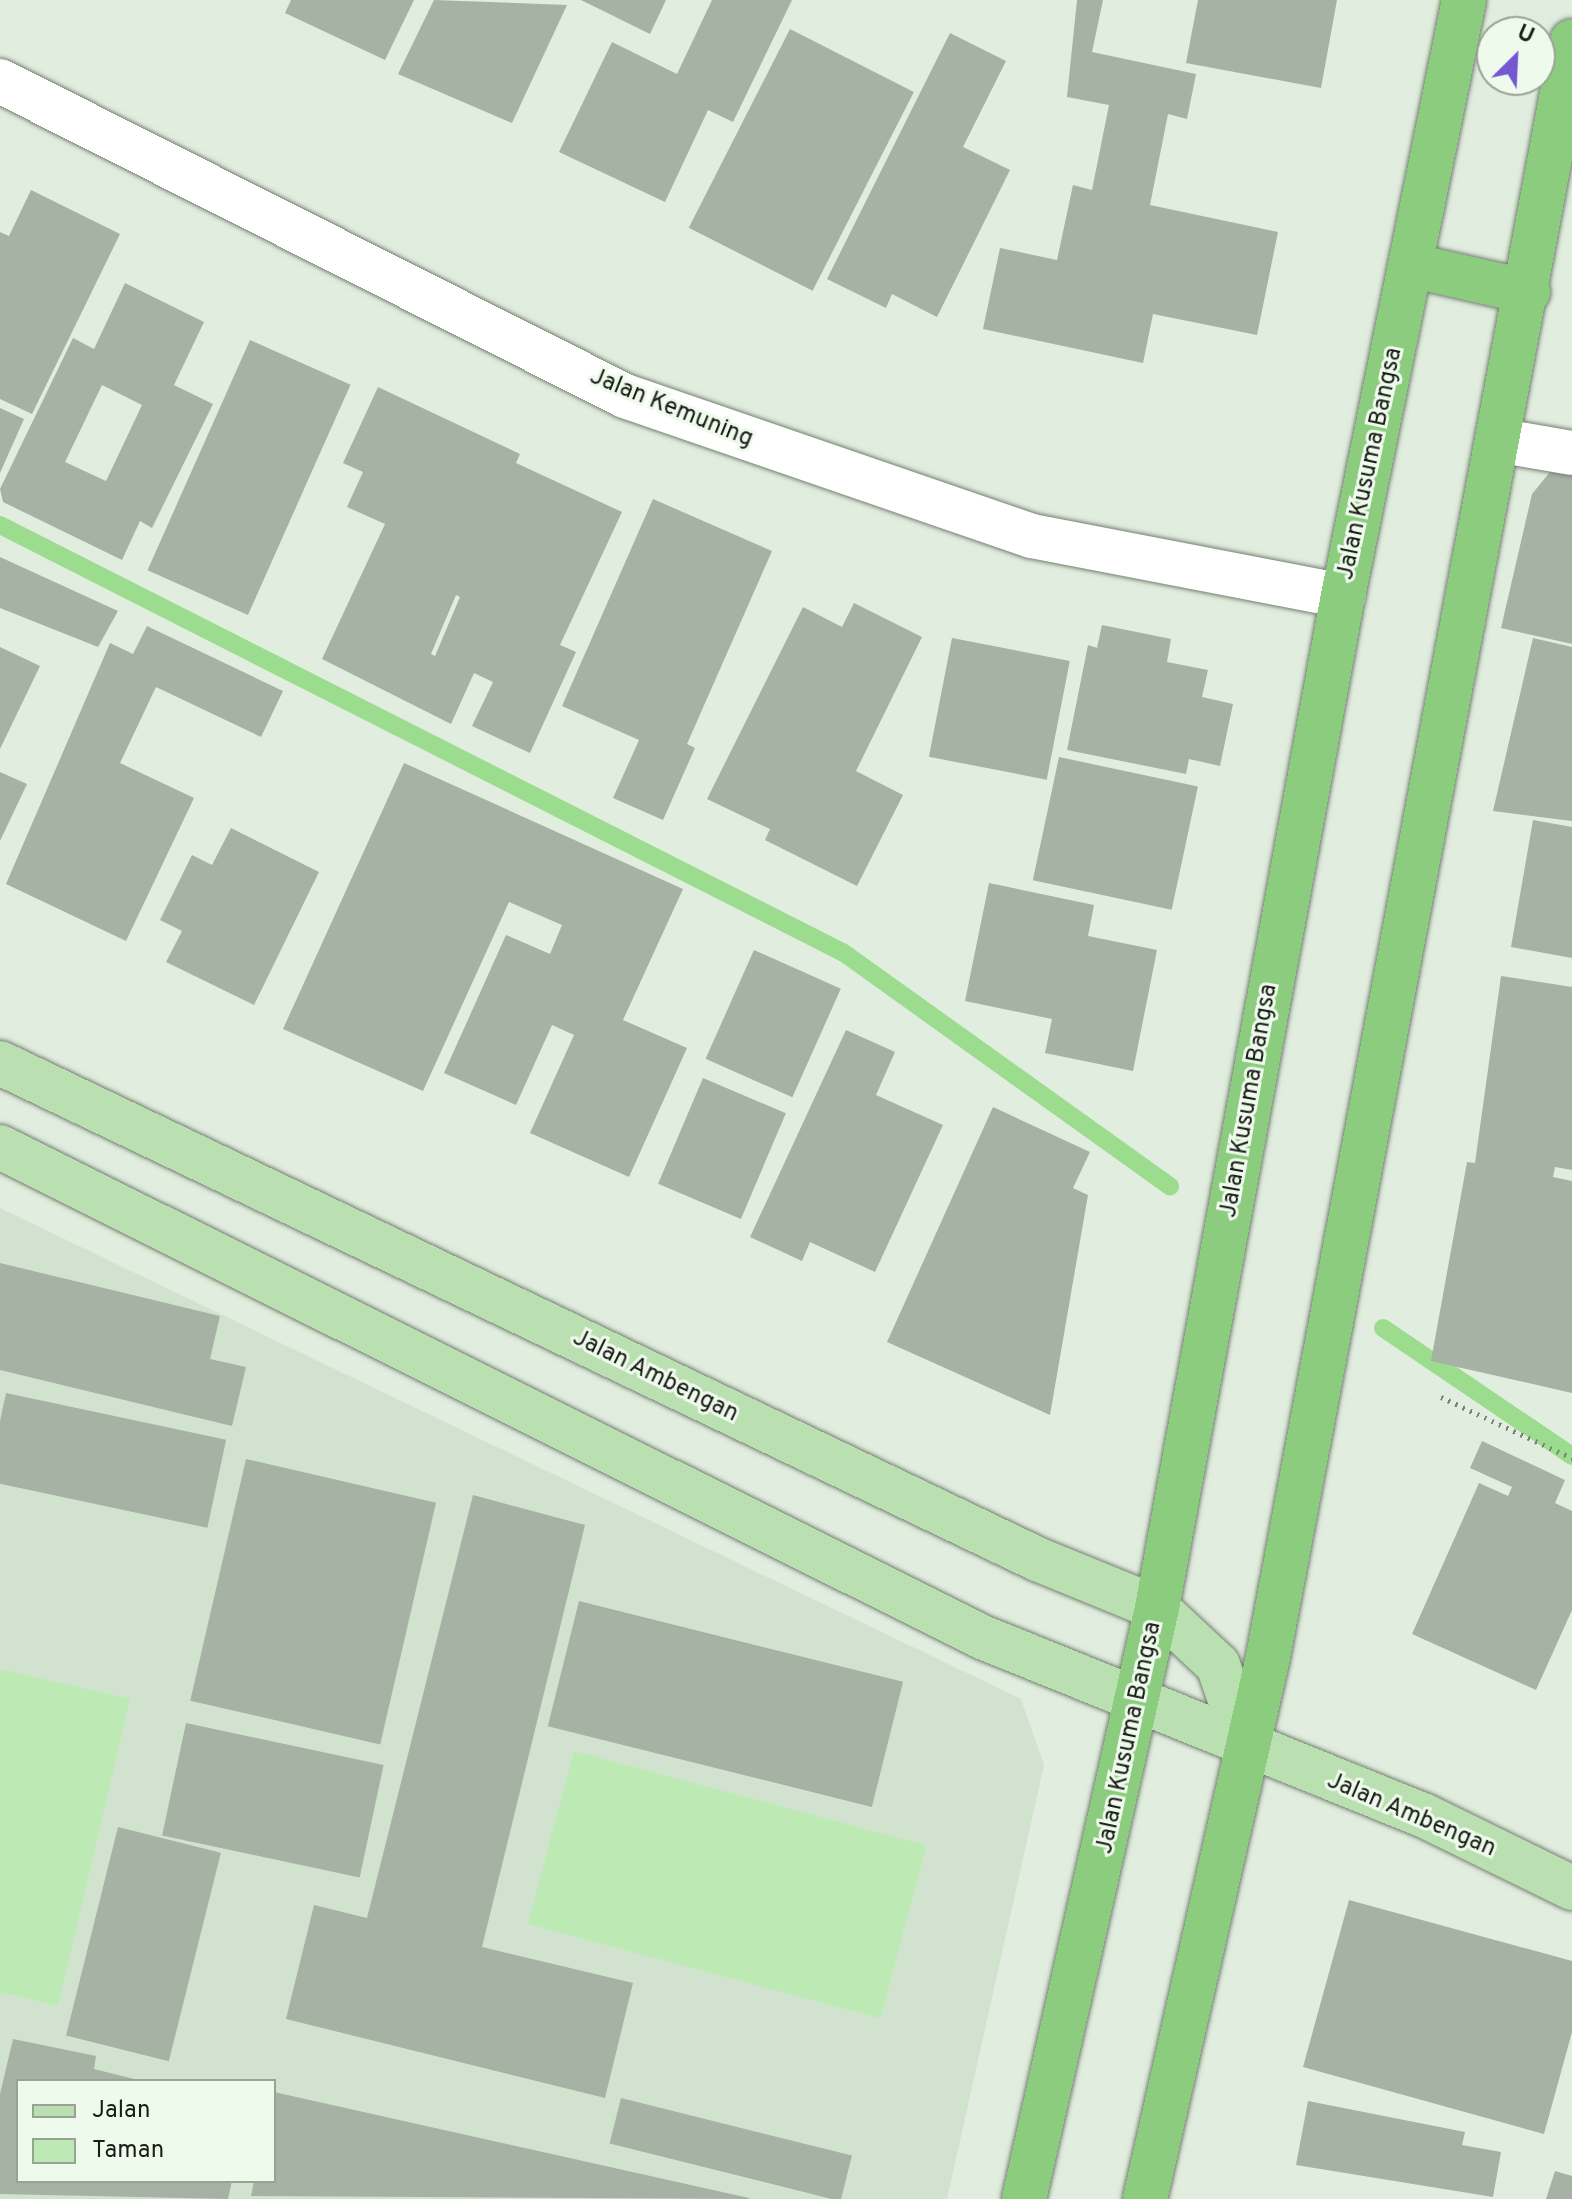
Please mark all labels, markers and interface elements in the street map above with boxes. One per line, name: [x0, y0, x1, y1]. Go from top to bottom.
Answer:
north arrow: [1476, 16, 1556, 96]
text: U: [1512, 20, 1538, 51]
street label: Jalan Kusuma Bangsa: [1332, 345, 1410, 583]
street label: Jalan Kemuning: [585, 363, 757, 455]
street label: Jalan Kusuma Bangsa: [1215, 982, 1285, 1220]
street label: Jalan Ambengan: [567, 1324, 743, 1430]
street label: Jalan Kusuma Bangsa: [1091, 1619, 1169, 1857]
street label: Jalan Ambengan: [1322, 1767, 1500, 1865]
legend: [16, 2079, 276, 2183]
text: Jalan: [92, 2096, 150, 2126]
text: Taman: [92, 2136, 164, 2166]

